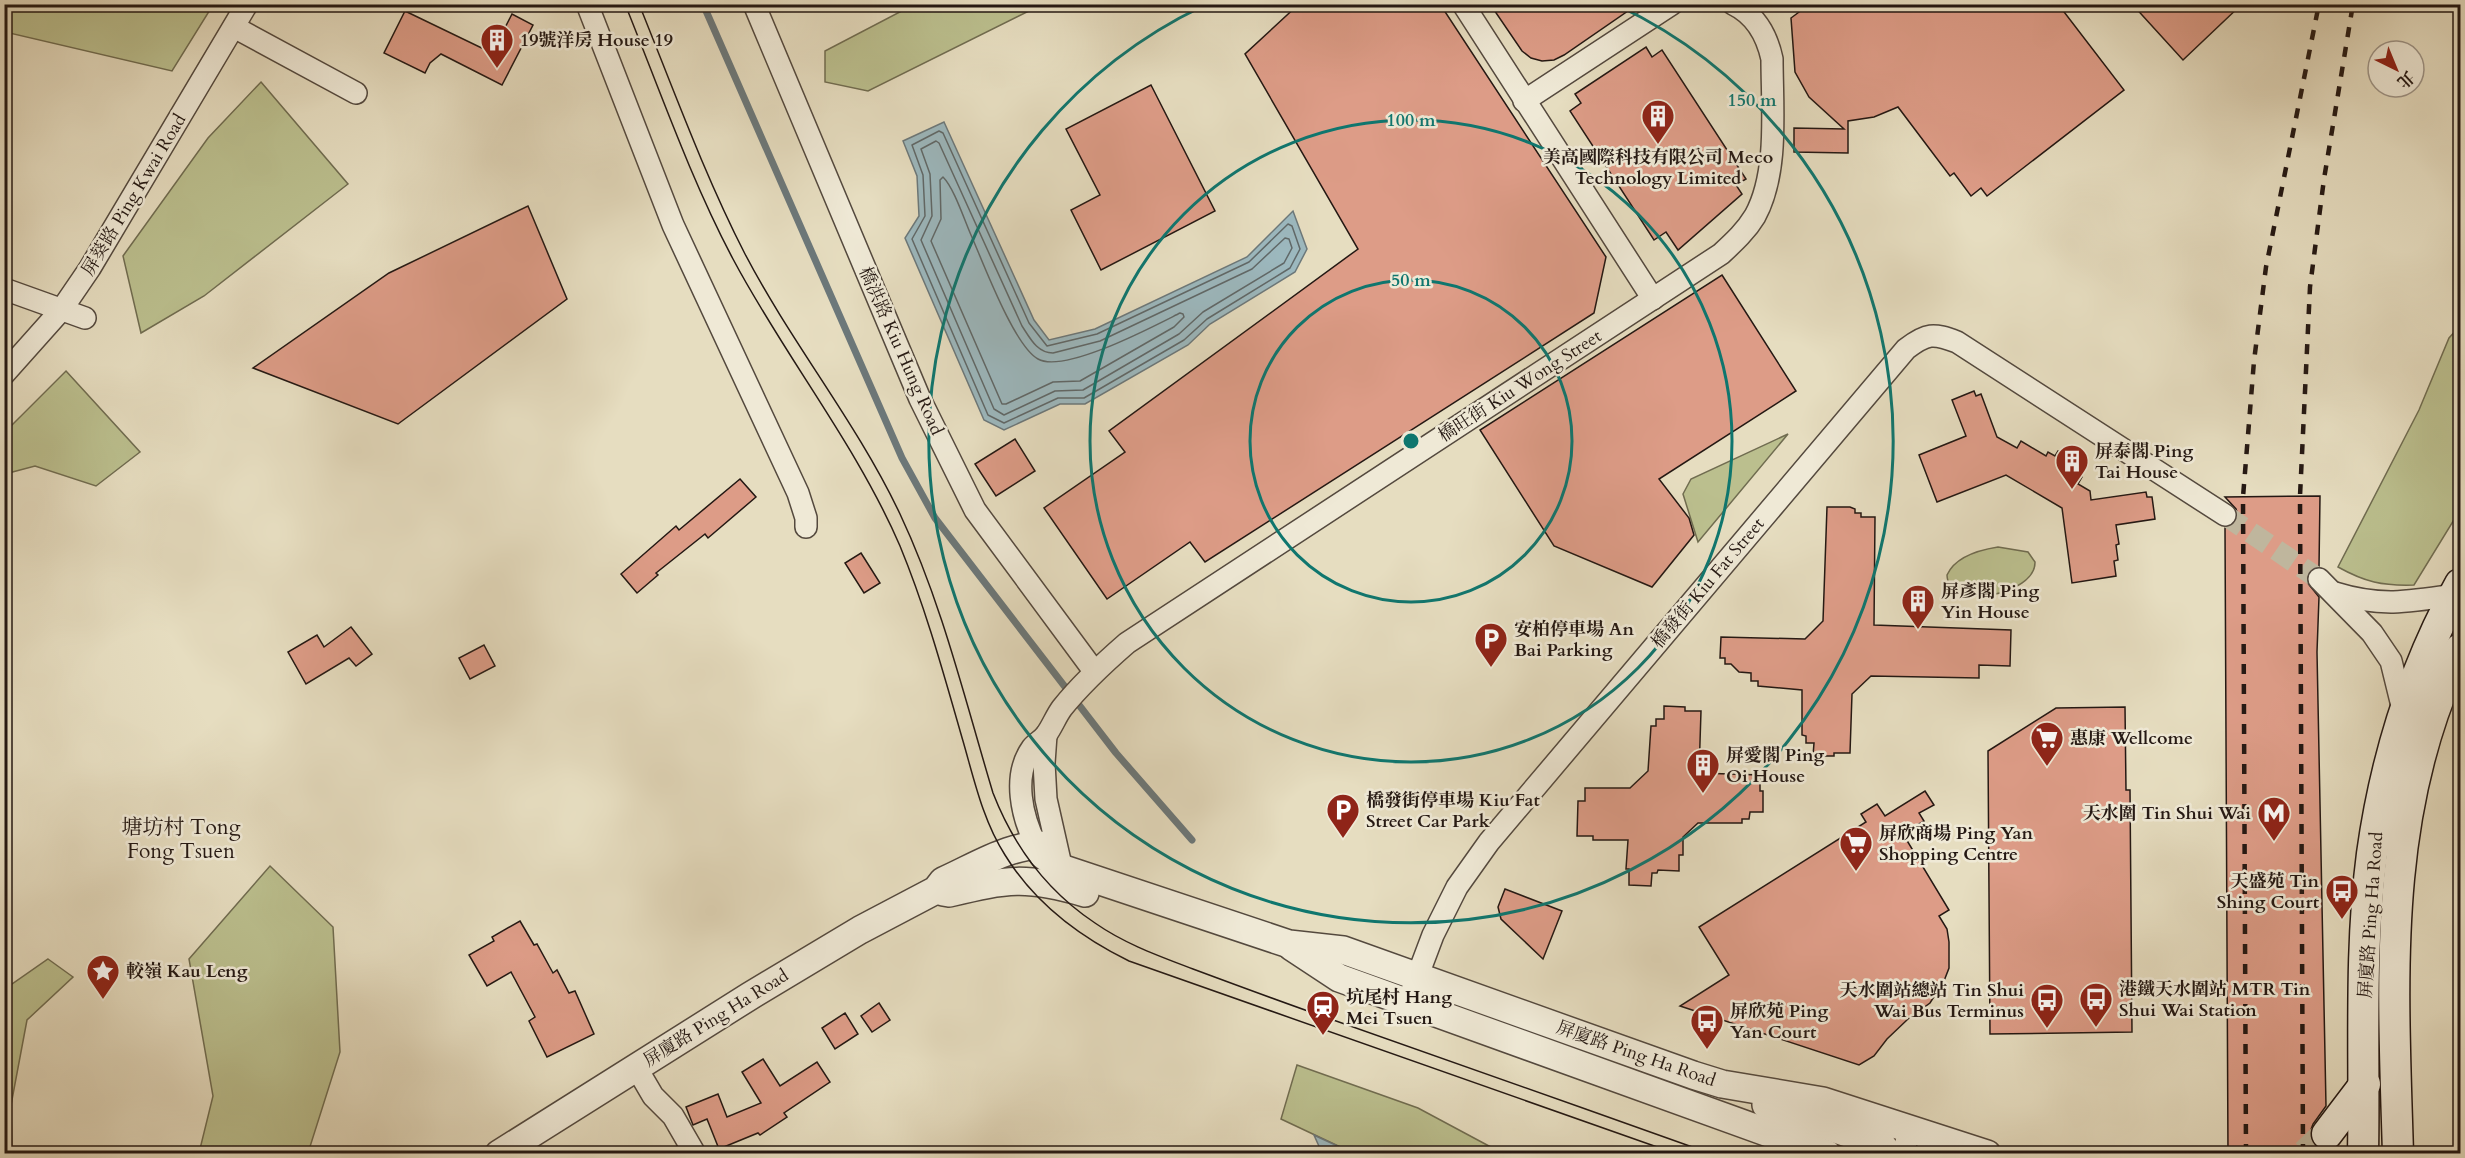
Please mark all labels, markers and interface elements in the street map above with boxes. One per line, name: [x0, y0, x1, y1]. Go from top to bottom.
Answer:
building icon: 19號洋房 House 19: [479, 22, 515, 69]
place label: 19號洋房 House 19: [520, 28, 673, 53]
north arrow: [2366, 39, 2426, 99]
text: 北: [2392, 66, 2419, 93]
text: 150 m: [1727, 88, 1777, 113]
building icon: 美高國際科技有限公司 Meco Technology Limited: [1640, 98, 1676, 145]
text: 100 m: [1386, 108, 1436, 133]
street label: 屏葵路 Ping Kwai Road: [76, 109, 193, 281]
place label: 美高國際科技有限公司 Meco Technology Limited: [1543, 145, 1773, 191]
street label: 橋洪路 Kiu Hung Road: [853, 263, 950, 439]
text: 50 m: [1391, 268, 1431, 293]
street label: 橋旺街 Kiu Wong Street: [1433, 324, 1607, 448]
centre of rings: [1401, 431, 1421, 451]
place label: 屏泰閣 Ping Tai House: [2095, 439, 2194, 485]
building icon: 屏泰閣 Ping Tai House: [2054, 443, 2090, 490]
street label: 橋發街 Kiu Fat Street: [1646, 512, 1770, 654]
place label: 屏彥閣 Ping Yin House: [1941, 579, 2040, 625]
building icon: 屏彥閣 Ping Yin House: [1900, 583, 1936, 630]
place label: 安柏停車場 An Bai Parking: [1514, 617, 1634, 663]
parking icon: 安柏停車場 An Bai Parking: [1473, 621, 1509, 668]
supermarket icon: 惠康 Wellcome: [2029, 720, 2065, 767]
place label: 惠康 Wellcome: [2070, 726, 2193, 751]
place label: 屏愛閣 Ping Oi House: [1726, 743, 1825, 789]
building icon: 屏愛閣 Ping Oi House: [1685, 747, 1721, 794]
place label: 橋發街停車場 Kiu Fat Street Car Park: [1366, 788, 1540, 834]
parking icon: 橋發街停車場 Kiu Fat Street Car Park: [1325, 792, 1361, 839]
metro station icon: 天水圍 Tin Shui Wai: [2256, 795, 2292, 842]
place label: 天水圍 Tin Shui Wai: [2083, 801, 2251, 826]
district label: 塘坊村 Tong Fong Tsuen: [121, 813, 241, 866]
place label: 屏欣商場 Ping Yan Shopping Centre: [1879, 821, 2033, 867]
supermarket icon: 屏欣商場 Ping Yan Shopping Centre: [1838, 825, 1874, 872]
street label: 屏廈路 Ping Ha Road: [2353, 830, 2389, 999]
place label: 天盛苑 Tin Shing Court: [2217, 869, 2320, 915]
bus stop icon: 天盛苑 Tin Shing Court: [2324, 873, 2360, 920]
place icon: 較嶺 Kau Leng: [85, 953, 121, 1000]
place label: 較嶺 Kau Leng: [126, 959, 248, 984]
street label: 屏廈路 Ping Ha Road: [639, 963, 794, 1073]
place label: 港鐵天水圍站 MTR Tin Shui Wai Station: [2119, 977, 2311, 1023]
place label: 天水圍站總站 Tin Shui Wai Bus Terminus: [1840, 978, 2024, 1024]
bus stop icon: 港鐵天水圍站 MTR Tin Shui Wai Station: [2078, 981, 2114, 1028]
bus stop icon: 天水圍站總站 Tin Shui Wai Bus Terminus: [2029, 982, 2065, 1029]
place label: 坑尾村 Hang Mei Tsuen: [1346, 985, 1452, 1031]
station icon: 坑尾村 Hang Mei Tsuen: [1305, 989, 1341, 1036]
place label: 屏欣苑 Ping Yan Court: [1730, 999, 1829, 1045]
bus stop icon: 屏欣苑 Ping Yan Court: [1689, 1003, 1725, 1050]
street label: 屏廈路 Ping Ha Road: [1553, 1015, 1719, 1093]

